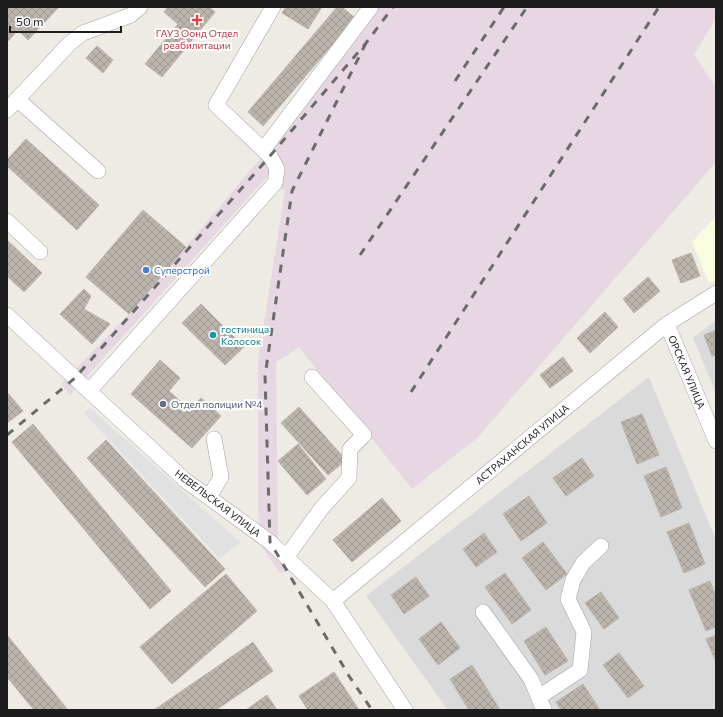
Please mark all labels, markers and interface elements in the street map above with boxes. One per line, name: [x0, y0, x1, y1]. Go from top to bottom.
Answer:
scale bar: [10, 8, 121, 34]
text: 50 m: [16, 14, 44, 28]
marker: ГАУЗ Оонд Отдел реабилитации: [191, 14, 203, 26]
place label: ГАУЗ Оонд Отдел реабилитации: [156, 27, 238, 51]
place label: Суперстрой: [154, 264, 210, 276]
marker: Суперстрой: [141, 265, 151, 275]
place label: гостиница Колосок: [221, 323, 269, 347]
marker: гостиница Колосок: [208, 330, 218, 340]
street label: ОРСКАЯ УЛИЦА: [666, 333, 708, 411]
place label: Отдел полиции №4: [171, 398, 263, 410]
marker: Отдел полиции №4: [158, 399, 168, 409]
street label: АСТРАХАНСКАЯ УЛИЦА: [473, 401, 571, 487]
street label: НЕВЕЛЬСКАЯ УЛИЦА: [173, 467, 263, 539]

